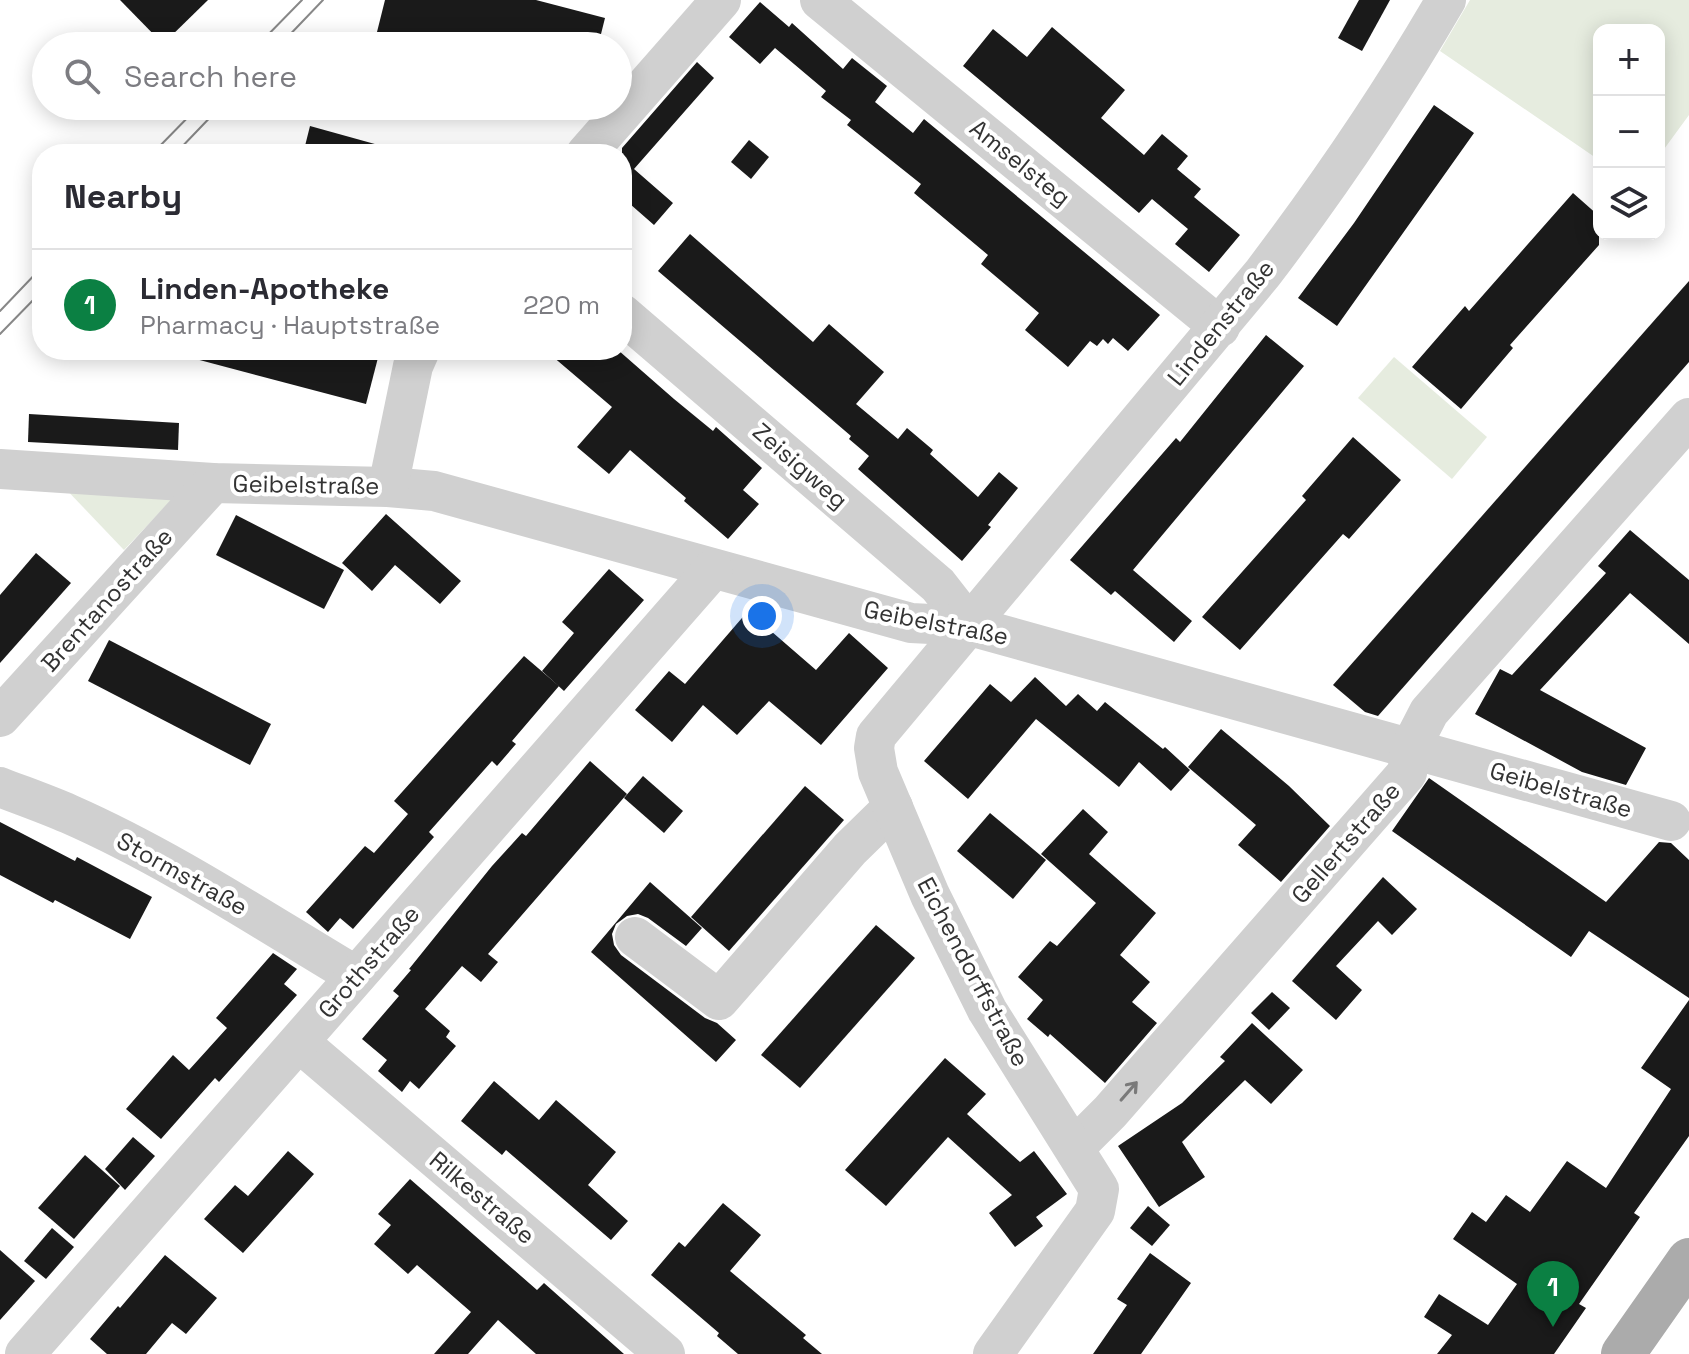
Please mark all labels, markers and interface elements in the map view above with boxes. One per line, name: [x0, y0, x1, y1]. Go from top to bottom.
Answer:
map controls: [1593, 24, 1665, 240]
button: +: [1593, 24, 1665, 96]
search box: [32, 32, 632, 120]
icon: search: [60, 54, 104, 98]
text: Search here: [124, 57, 297, 96]
button: −: [1593, 96, 1665, 168]
street label: Amselsteg: [964, 112, 1077, 213]
button: layers: [1593, 168, 1665, 240]
text: Nearby: [64, 175, 182, 218]
street label: Lindenstraße: [1160, 253, 1281, 392]
text: Linden-Apotheke: [140, 269, 389, 308]
text: 1: [84, 288, 96, 322]
text: 220 m: [523, 288, 600, 322]
text: Pharmacy · Hauptstraße: [140, 308, 440, 342]
street label: Zeisigweg: [746, 416, 854, 515]
street label: Geibelstraße: [232, 468, 380, 501]
street label: Brentanostraße: [34, 521, 179, 678]
street label: Geibelstraße: [861, 593, 1011, 652]
your location: [742, 596, 782, 636]
street label: Geibelstraße: [1486, 754, 1636, 825]
street label: Gellertstraße: [1284, 775, 1407, 910]
street label: Stormstraße: [111, 825, 253, 922]
street label: Eichendorffstraße: [910, 872, 1036, 1072]
street label: Grothstraße: [311, 899, 426, 1025]
one-way arrow: [1120, 1081, 1138, 1101]
street label: Rilkestraße: [423, 1144, 542, 1251]
pin: 1: [1527, 1261, 1579, 1327]

